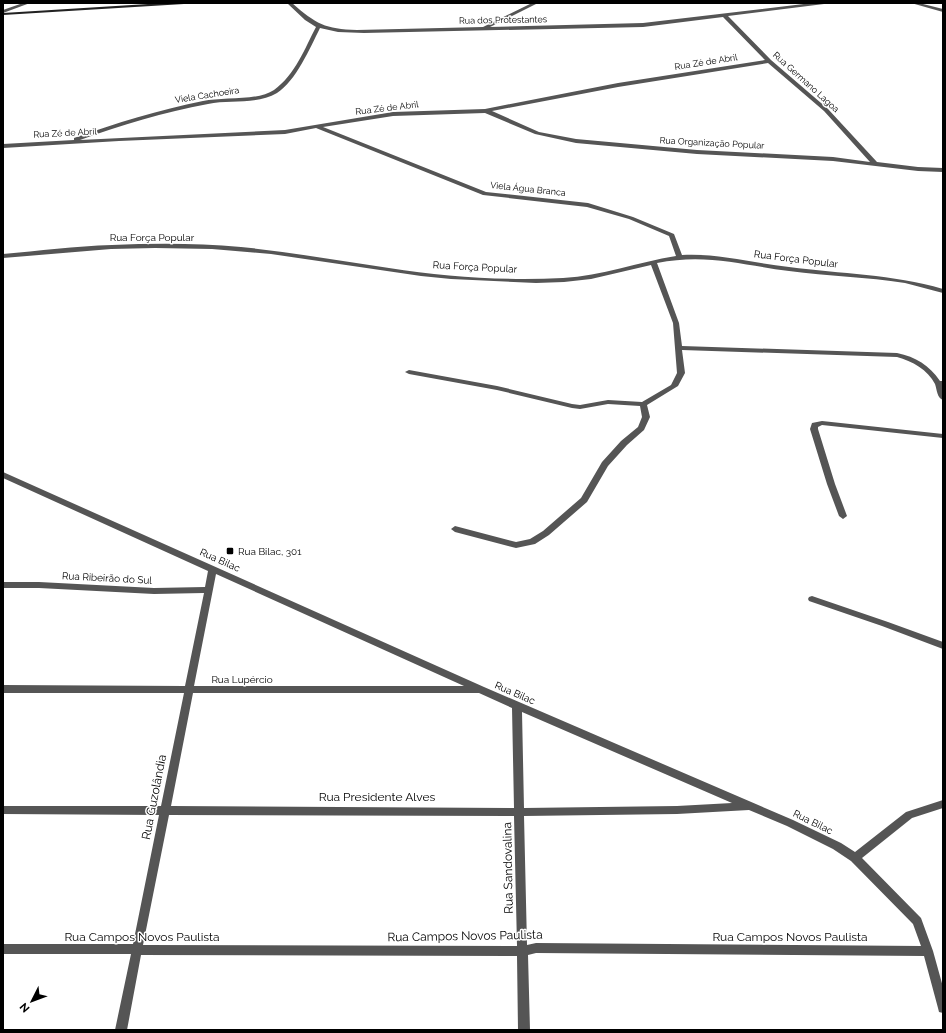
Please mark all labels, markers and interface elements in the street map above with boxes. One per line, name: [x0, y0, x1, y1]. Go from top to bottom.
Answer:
street label: Rua dos Protestantes: [459, 14, 548, 26]
street label: Rua Germano Lagoa: [771, 50, 841, 114]
street label: Rua Zé de Abril: [674, 52, 739, 72]
street label: Viela Cachoeira: [174, 85, 240, 105]
street label: Rua Zé de Abril: [355, 99, 420, 117]
street label: Rua Zé de Abril: [33, 126, 98, 140]
street label: Rua Organização Popular: [659, 135, 765, 151]
street label: Viela Água Branca: [490, 179, 566, 198]
street label: Rua Força Popular: [110, 232, 195, 243]
street label: Rua Força Popular: [753, 248, 839, 270]
street label: Rua Força Popular: [432, 259, 518, 275]
street label: Rua Bilac: [198, 546, 242, 574]
marker: Rua Bilac, 301: [225, 546, 235, 556]
place label: Rua Bilac, 301: [238, 546, 302, 557]
street label: Rua Ribeirão do Sul: [62, 570, 153, 586]
street label: Rua Lupércio: [211, 674, 273, 685]
street label: Rua Bilac: [493, 680, 537, 707]
street label: Rua Guzolândia: [139, 753, 169, 841]
street label: Rua Presidente Alves: [319, 790, 436, 804]
street label: Rua Bilac: [791, 808, 835, 837]
street label: Rua Sandovalina: [500, 822, 516, 914]
street label: Rua Campos Novos Paulista: [387, 928, 543, 944]
street label: Rua Campos Novos Paulista: [64, 930, 220, 944]
street label: Rua Campos Novos Paulista: [712, 930, 868, 944]
north arrow: [12, 981, 52, 1021]
text: N: [17, 1000, 33, 1015]

